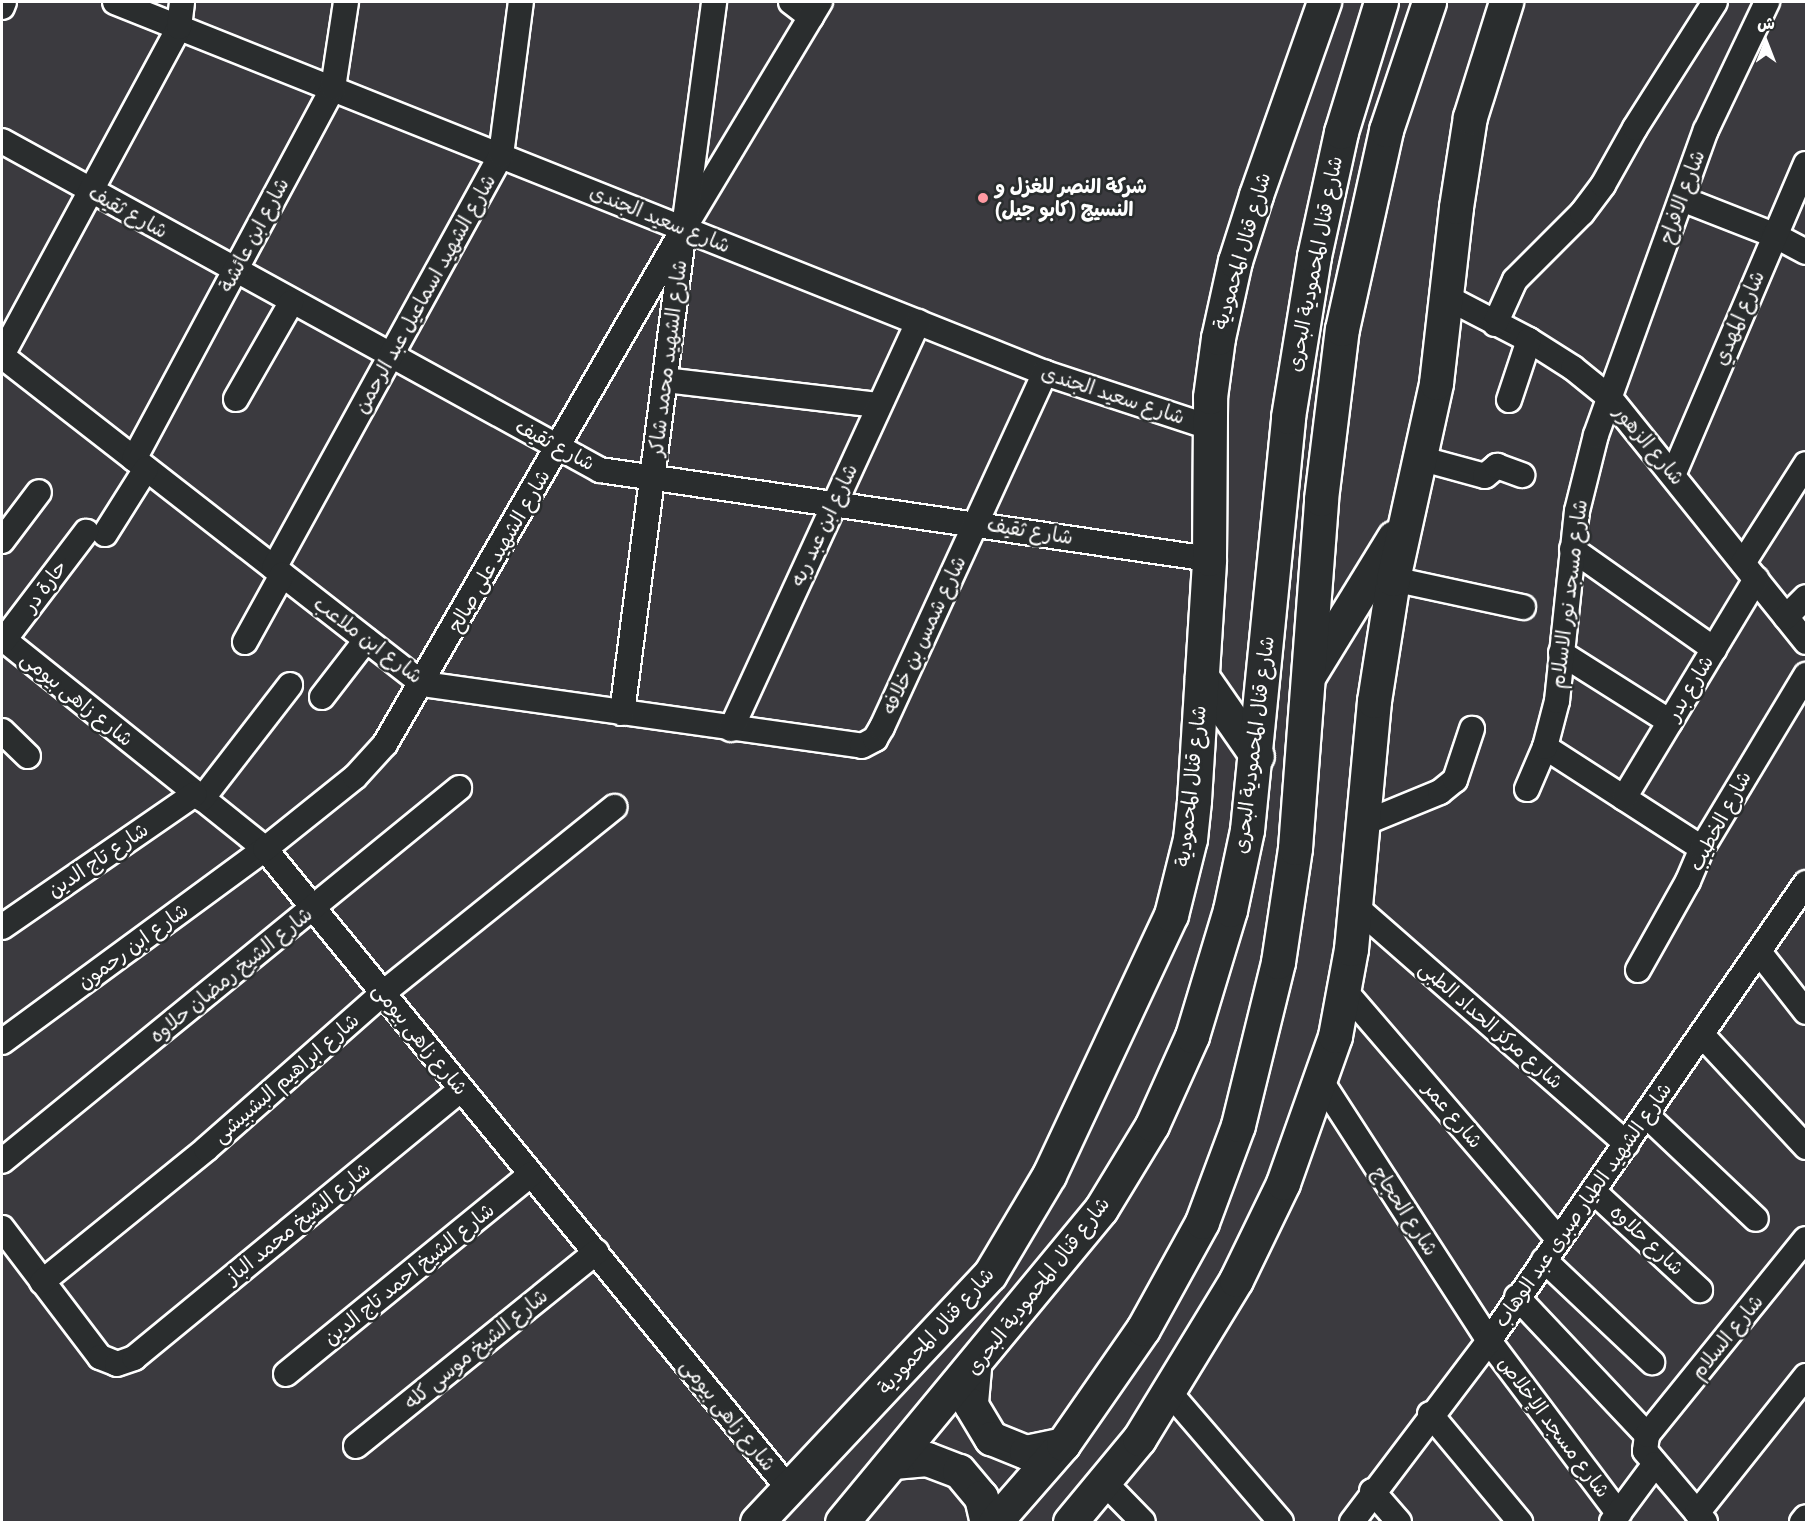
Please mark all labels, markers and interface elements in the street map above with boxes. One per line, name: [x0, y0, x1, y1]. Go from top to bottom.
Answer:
north arrow: [1736, 12, 1796, 72]
text: ش: [1757, 14, 1775, 33]
street label: شارع الافراح: [1654, 147, 1710, 247]
street label: شارع قنال المحمودية البحرى: [1282, 154, 1348, 374]
street label: شارع الشهيد اسماعيل عبد الرحمن: [349, 170, 501, 418]
street label: شارع قنال المحمودية: [1208, 170, 1276, 332]
street label: شارع ابن عائشة: [214, 174, 294, 296]
place label: شركة النصر للغزل و النسيج (كابو جيل): [995, 174, 1147, 221]
street label: شارع سعيد الجندى: [586, 180, 734, 258]
street label: شارع ثقيف: [84, 181, 172, 243]
marker: شركة النصر للغزل و النسيج (كابو جيل): [976, 191, 990, 205]
street label: شارع الشهيد محمد شاكر: [644, 259, 692, 457]
street label: شارع المهدي: [1708, 267, 1770, 369]
street label: شارع سعيد الجندى: [1038, 360, 1188, 430]
street label: شارع الزهور: [1609, 400, 1689, 490]
street label: شارع ثقيف: [511, 414, 599, 476]
street label: شارع ابن عبد ربه: [785, 460, 863, 590]
street label: شارع الشهيد على صالح: [443, 465, 555, 637]
street label: شارع مسجد نور الاسلام: [1545, 498, 1593, 690]
street label: شارع ثقيف: [985, 512, 1075, 550]
street label: شارع شمس بن خلافه: [877, 552, 971, 718]
street label: حارة در: [18, 555, 72, 617]
street label: شارع ابن ملاعب: [309, 591, 427, 689]
street label: شارع قنال المحمودية البحرى: [1229, 635, 1279, 855]
street label: شارع زاهى بيومى: [16, 646, 138, 752]
street label: شارع بدر: [1661, 651, 1719, 725]
street label: شارع قنال المحمودية: [1171, 704, 1211, 868]
street label: شارع الخطيب: [1684, 767, 1756, 875]
street label: شارع تاج الدين: [43, 818, 153, 902]
street label: شارع ابن رحمون: [73, 898, 193, 994]
street label: شارع الشيخ رمضان حلاوه: [145, 902, 317, 1048]
street label: شارع مركز الحداد الطبى: [1414, 956, 1568, 1094]
street label: شارع زاهى بيومى: [367, 978, 473, 1100]
street label: شارع ابراهيم البشبيشى: [208, 1008, 364, 1148]
street label: شارع عمر: [1418, 1077, 1488, 1153]
street label: شارع الشهيد الطيار صبرى عبد الوهاب: [1489, 1078, 1677, 1332]
street label: شارع الشيخ محمد الباز: [221, 1157, 375, 1289]
street label: شارع الحجاج: [1367, 1162, 1443, 1260]
street label: شارع قنال المحمودية البحرى: [961, 1192, 1115, 1380]
street label: شارع الشيخ احمد تاج الدين: [319, 1198, 499, 1350]
street label: شارع حلاوه: [1605, 1200, 1689, 1280]
street label: شارع قنال المحمودية: [873, 1263, 999, 1399]
street label: شارع الشيخ موسى كله: [399, 1284, 553, 1414]
street label: شارع السلام: [1686, 1290, 1768, 1384]
street label: شارع مسجد الإخلاص: [1493, 1352, 1615, 1502]
street label: شارع زاهى بيومى: [675, 1354, 781, 1476]

